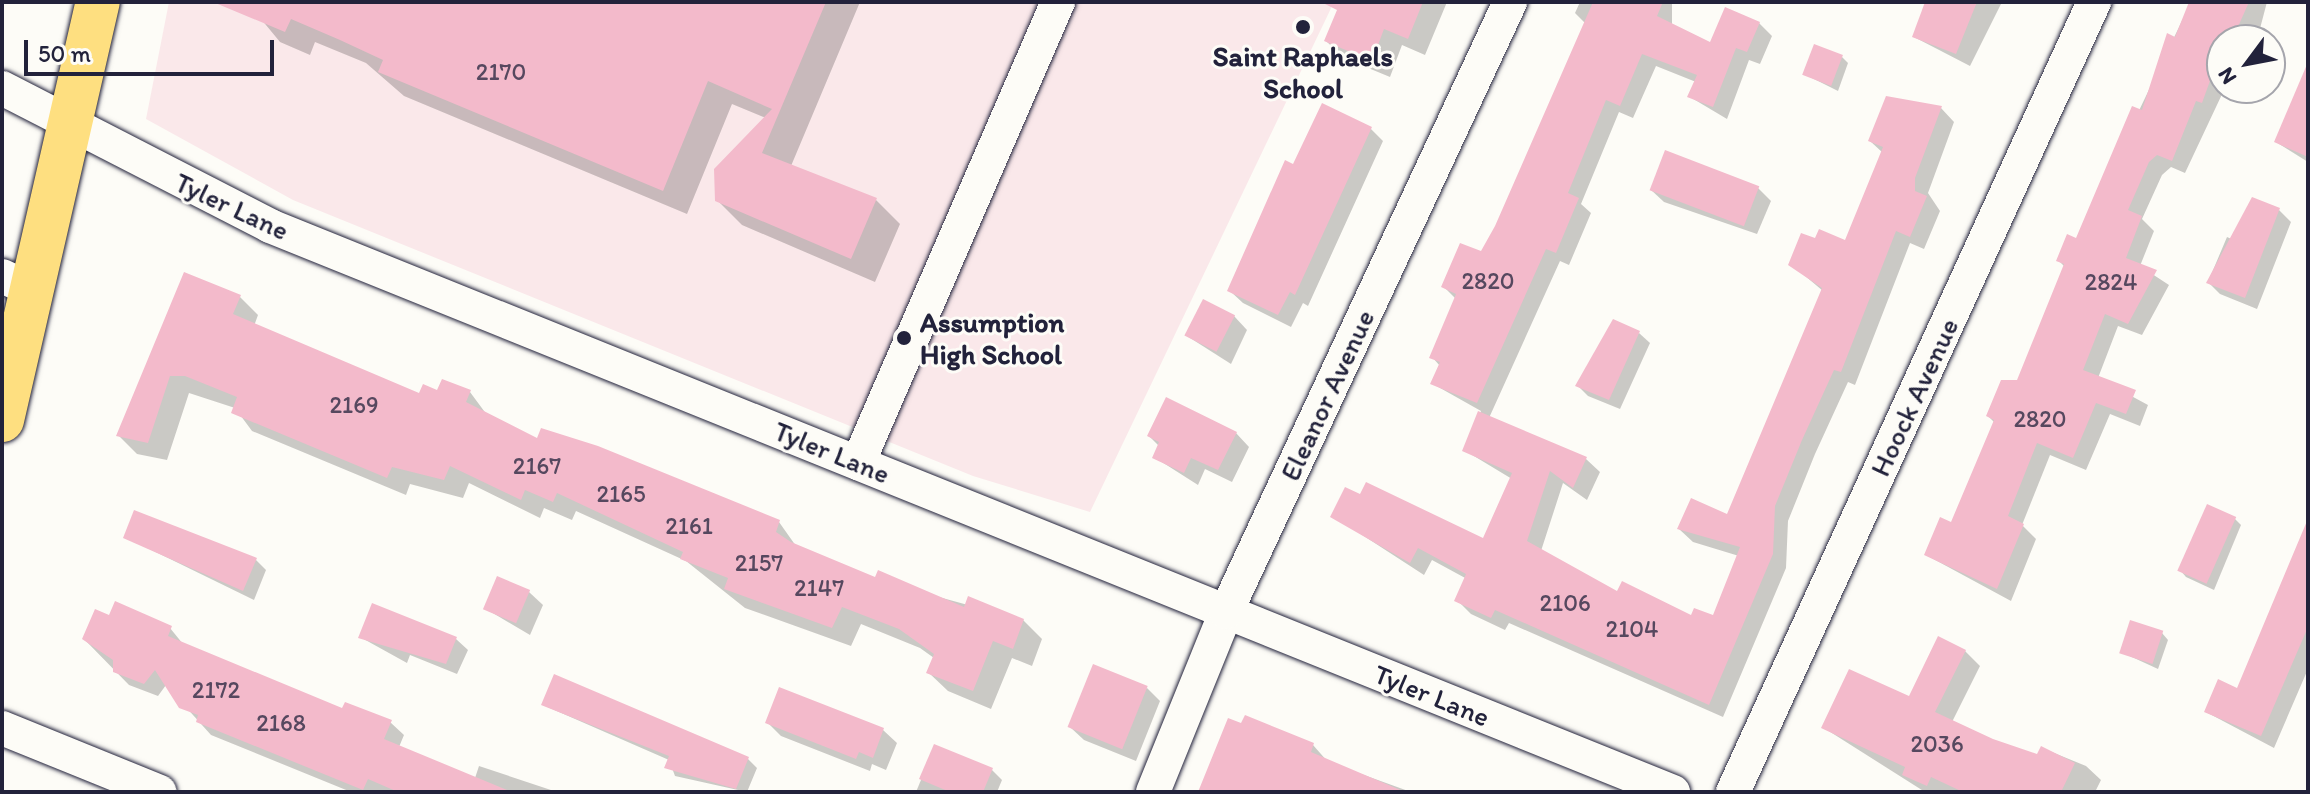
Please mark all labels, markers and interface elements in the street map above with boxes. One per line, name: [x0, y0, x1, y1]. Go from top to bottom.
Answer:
marker: Saint Raphaels School: [1294, 18, 1312, 36]
scale bar: [28, 24, 278, 74]
north arrow: [2206, 24, 2286, 104]
text: 50 m: [38, 39, 91, 68]
place label: Saint Raphaels School: [1214, 39, 1392, 105]
house number: 2170: [476, 58, 526, 86]
text: N: [2212, 62, 2242, 89]
street label: Tyler Lane: [169, 165, 295, 247]
house number: 2820: [1461, 267, 1515, 295]
house number: 2824: [2085, 268, 2137, 296]
street label: Eleanor Avenue: [1273, 304, 1381, 486]
place label: Assumption High School: [920, 305, 1064, 371]
street label: Hoock Avenue: [1863, 313, 1965, 481]
marker: Assumption High School: [895, 329, 913, 347]
house number: 2169: [329, 391, 379, 419]
house number: 2820: [2013, 405, 2067, 433]
street label: Tyler Lane: [769, 413, 895, 491]
house number: 2167: [513, 452, 561, 480]
house number: 2165: [596, 480, 646, 508]
house number: 2161: [665, 512, 713, 540]
house number: 2157: [735, 549, 783, 577]
house number: 2147: [794, 574, 844, 602]
house number: 2106: [1539, 589, 1591, 617]
house number: 2104: [1606, 615, 1658, 643]
street label: Tyler Lane: [1369, 656, 1495, 734]
house number: 2172: [192, 676, 240, 704]
house number: 2168: [256, 709, 306, 737]
house number: 2036: [1910, 730, 1964, 758]

